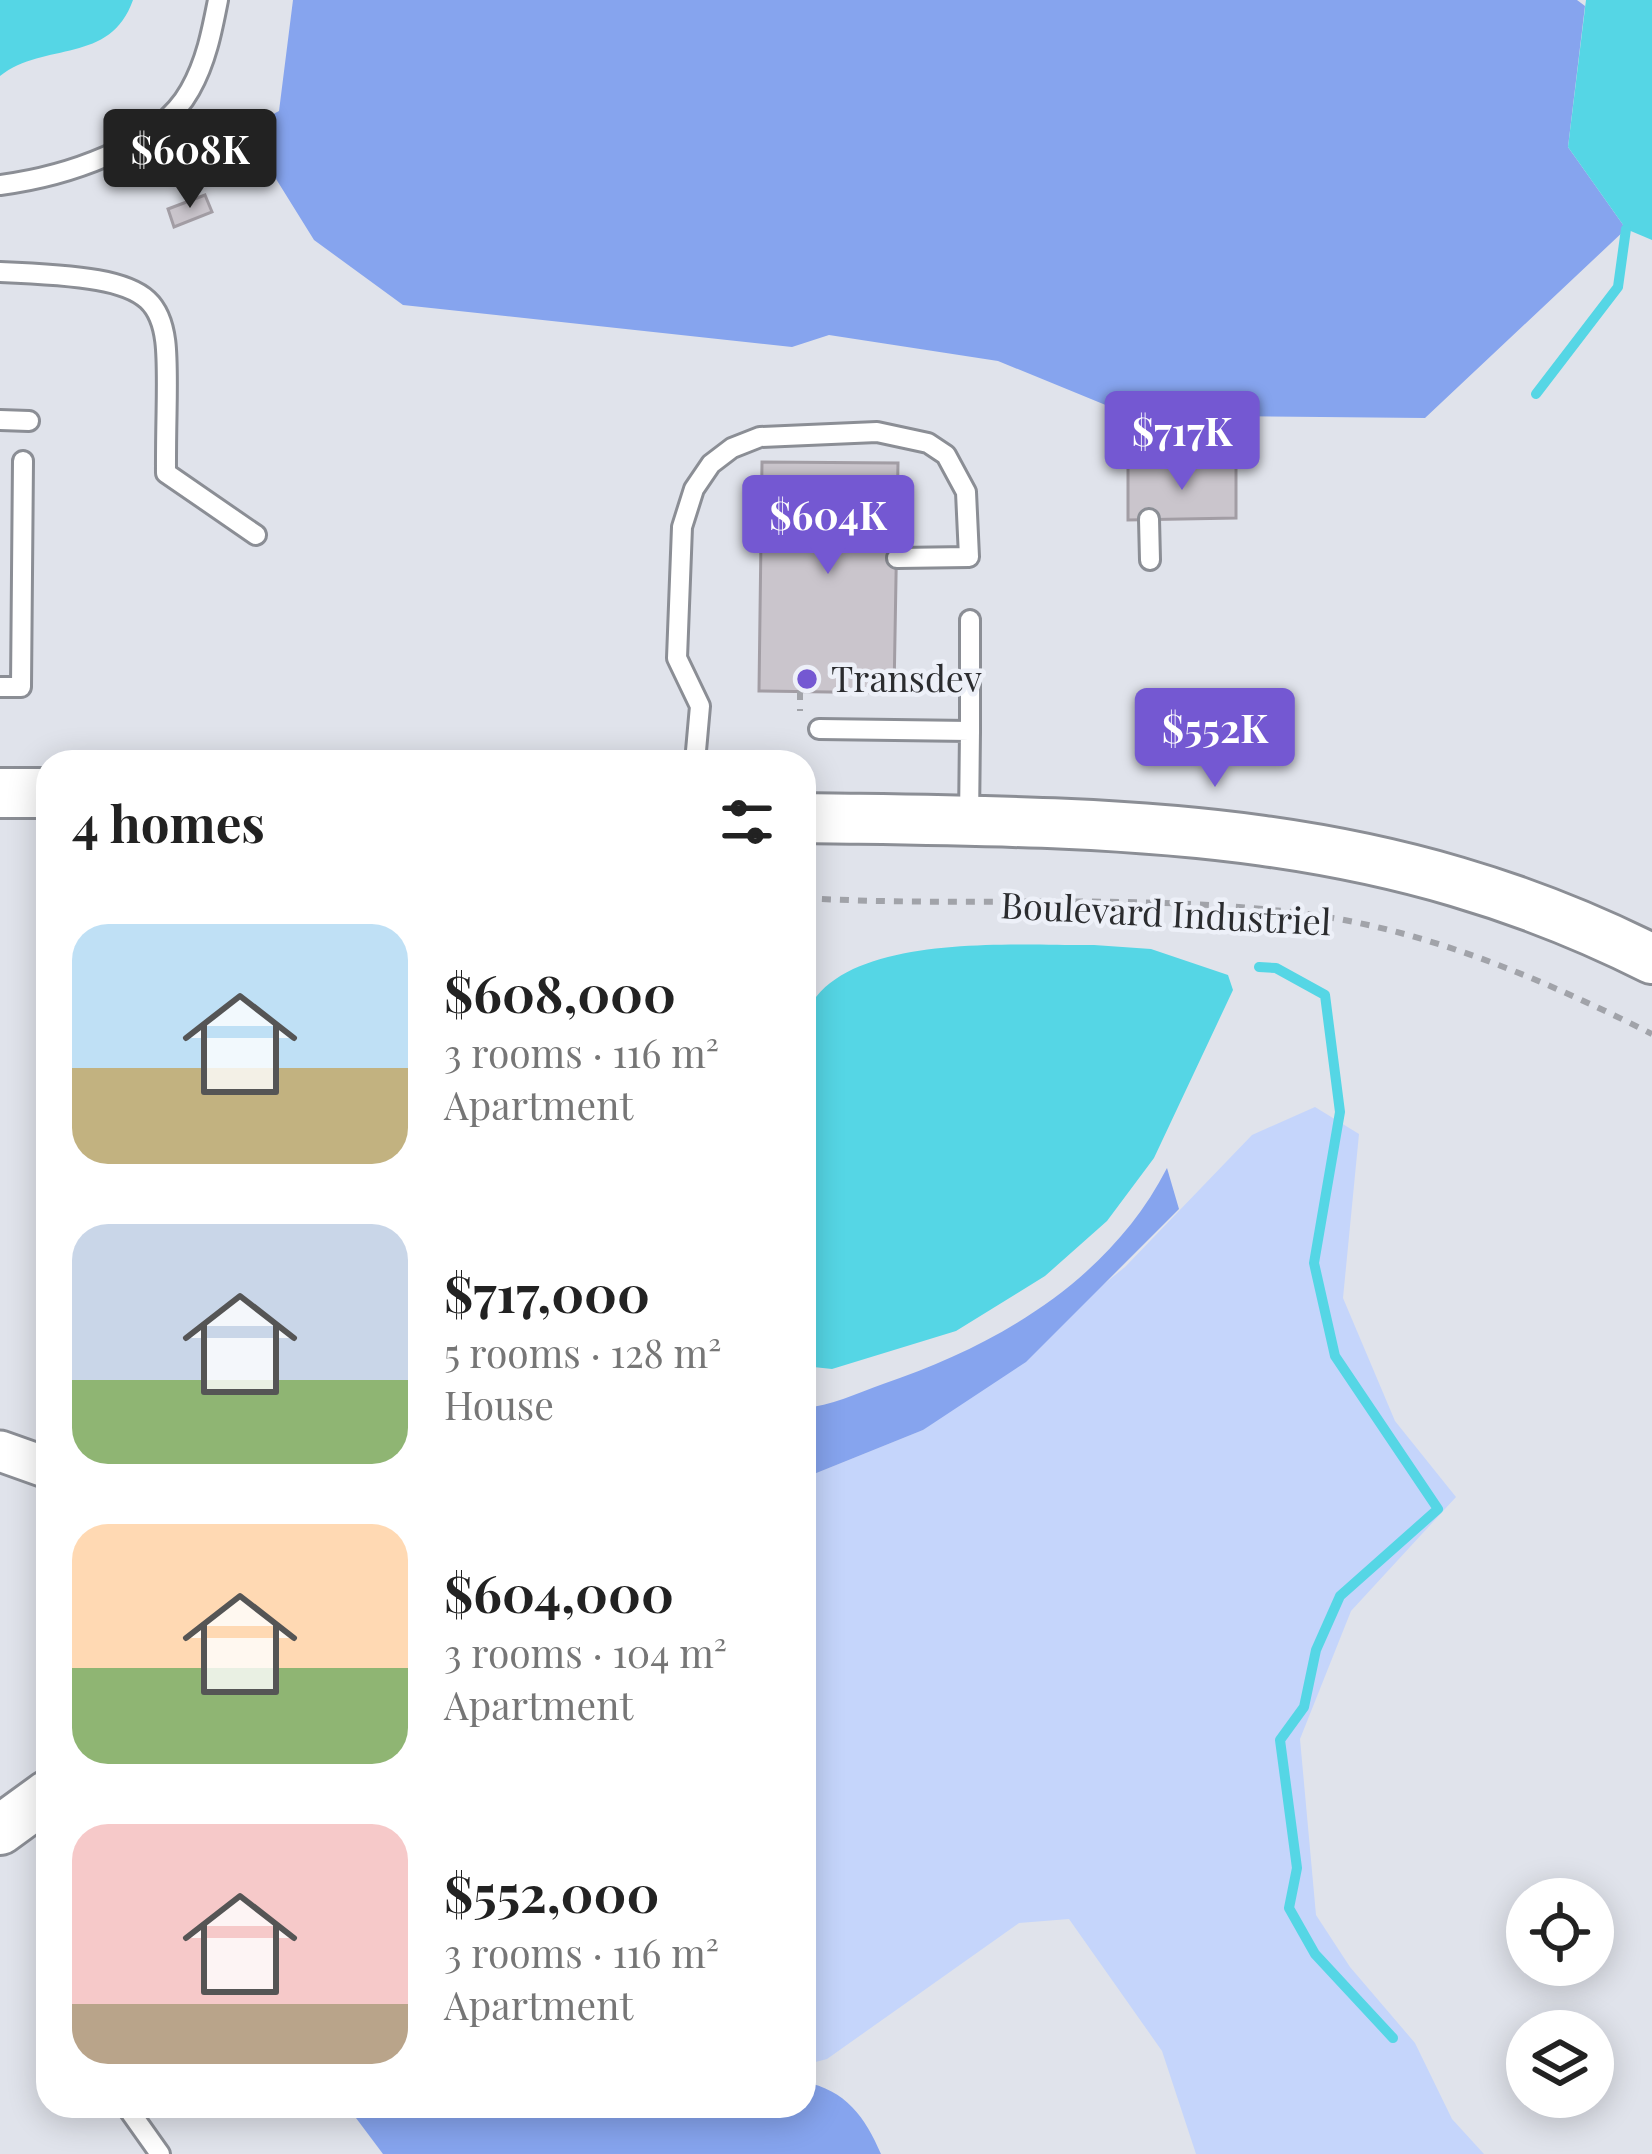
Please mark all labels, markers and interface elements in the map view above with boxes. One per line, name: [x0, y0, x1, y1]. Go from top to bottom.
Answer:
pin: $608K: [106, 109, 274, 211]
text: $608K: [130, 122, 250, 174]
pin: $717K: [1098, 391, 1266, 493]
text: $717K: [1132, 404, 1232, 456]
pin: $604K: [744, 475, 912, 577]
text: $604K: [769, 488, 887, 540]
place label: Transdev: [831, 653, 982, 701]
marker: Transdev: [794, 666, 820, 692]
pin: $552K: [1131, 688, 1299, 790]
text: $552K: [1162, 701, 1268, 753]
text: 4 homes: [72, 788, 265, 856]
icon: filters: [714, 789, 780, 855]
street label: Boulevard Industriel: [1000, 879, 1333, 945]
text: $608,000: [444, 958, 676, 1026]
icon: home: [168, 972, 312, 1116]
text: 3 rooms · 116 m²: [444, 1026, 719, 1078]
text: Apartment: [444, 1078, 633, 1130]
text: $717,000: [444, 1258, 650, 1326]
icon: home: [168, 1272, 312, 1416]
text: 5 rooms · 128 m²: [444, 1326, 721, 1378]
text: House: [444, 1378, 554, 1430]
text: $604,000: [444, 1558, 674, 1626]
icon: home: [168, 1572, 312, 1716]
text: 3 rooms · 104 m²: [444, 1626, 727, 1678]
text: Apartment: [444, 1678, 633, 1730]
text: $552,000: [444, 1858, 659, 1926]
icon: home: [168, 1872, 312, 2016]
map controls: [1506, 1878, 1614, 2118]
button: locate: [1506, 1878, 1614, 1986]
text: 3 rooms · 116 m²: [444, 1926, 719, 1978]
text: Apartment: [444, 1978, 633, 2030]
button: layers: [1506, 2010, 1614, 2118]

